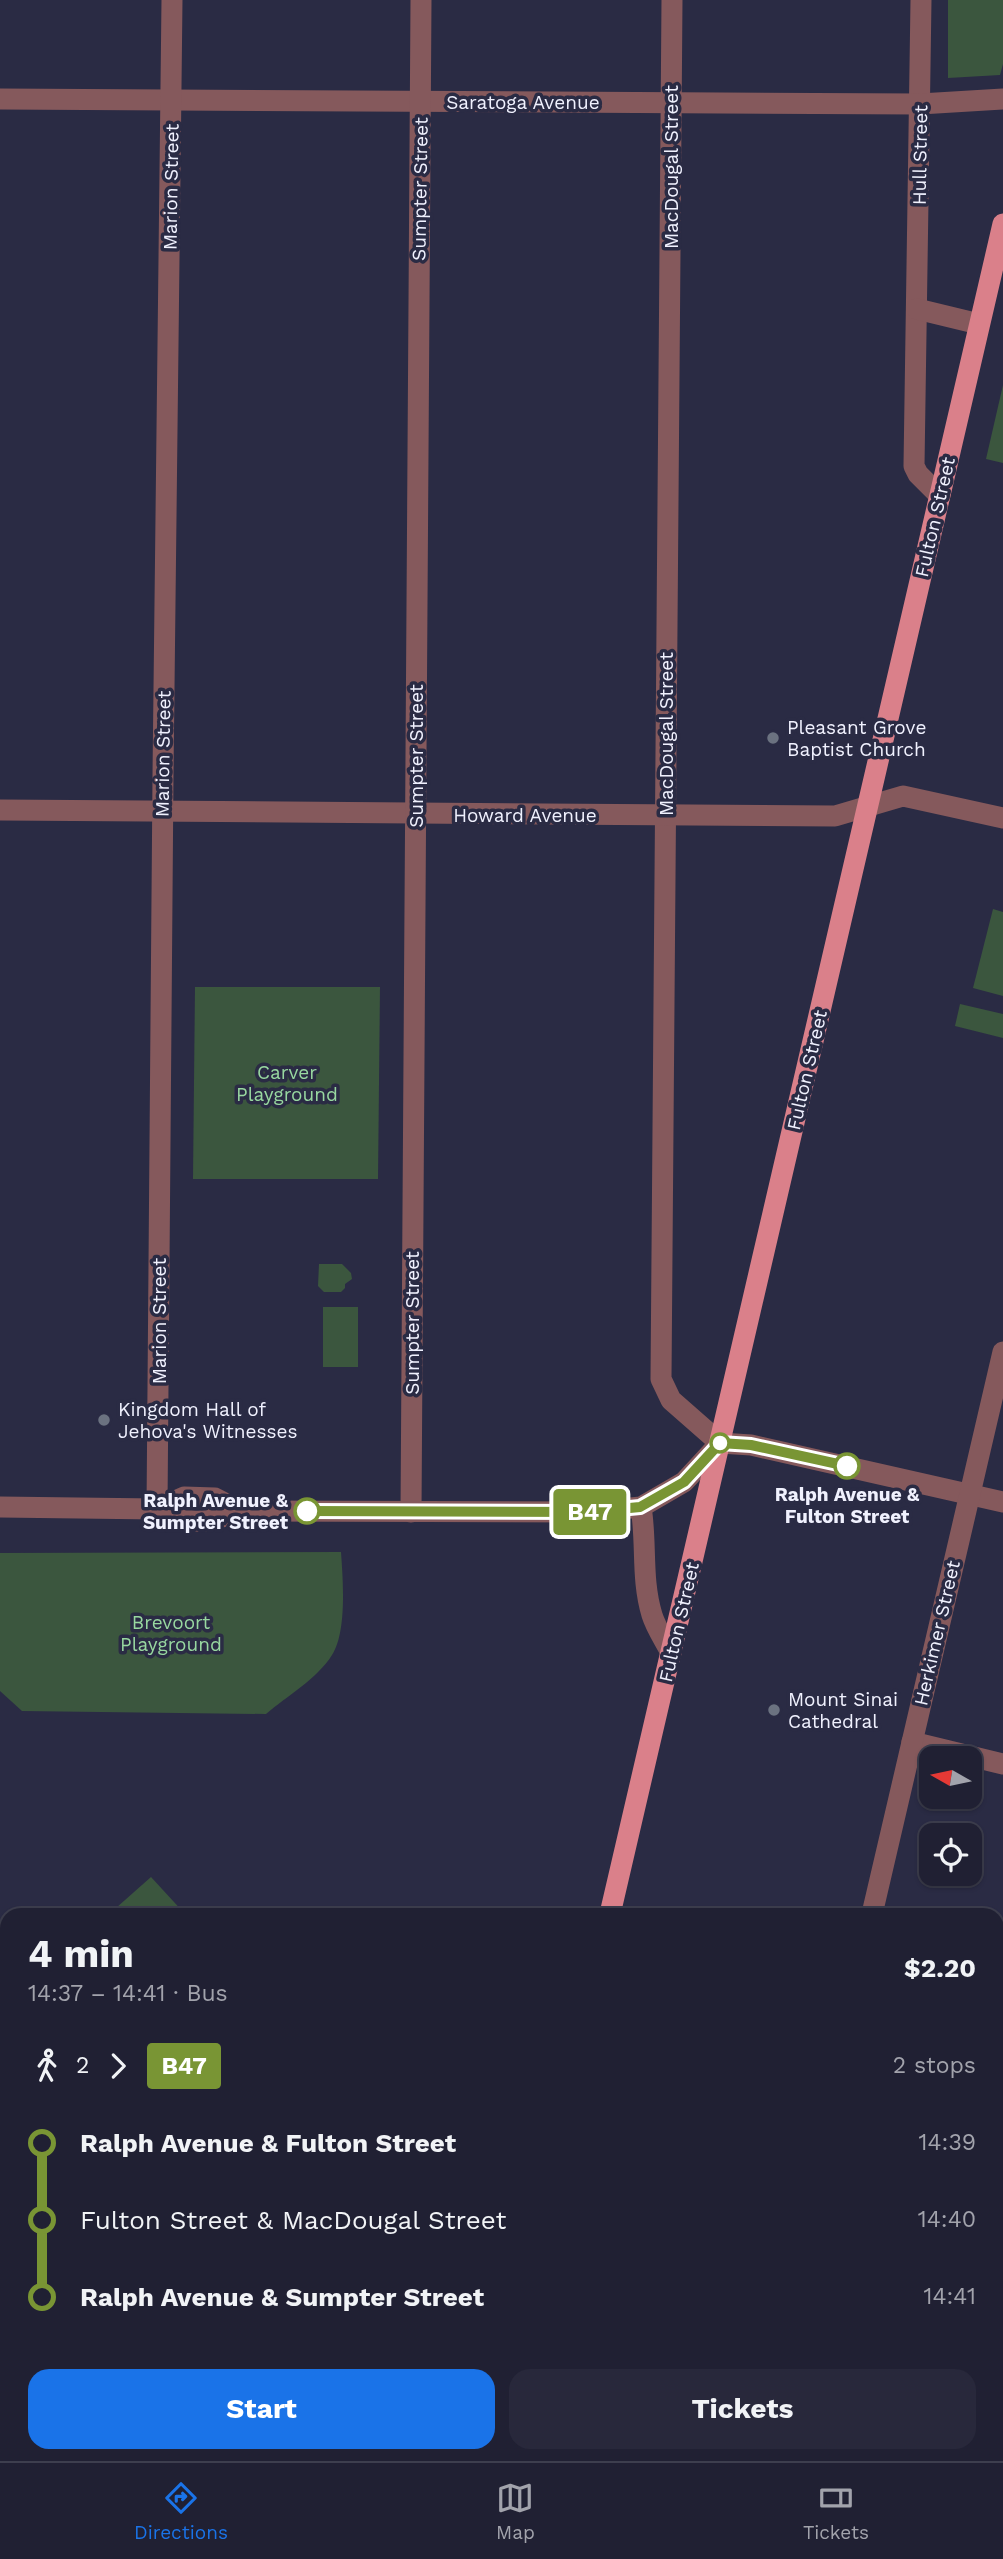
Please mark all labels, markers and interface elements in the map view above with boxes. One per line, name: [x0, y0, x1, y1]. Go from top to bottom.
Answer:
street label: MacDougal Street: [660, 85, 683, 249]
street label: Saratoga Avenue: [446, 91, 600, 114]
street label: Hull Street: [908, 105, 932, 205]
street label: Sumpter Street: [407, 117, 433, 261]
street label: Marion Street: [158, 124, 184, 250]
street label: Fulton Street: [910, 455, 960, 579]
street label: MacDougal Street: [655, 652, 678, 816]
street label: Sumpter Street: [405, 684, 428, 828]
street label: Marion Street: [150, 691, 176, 817]
place label: Pleasant Grove Baptist Church: [787, 716, 926, 761]
marker: Pleasant Grove Baptist Church: [765, 730, 781, 746]
street label: Howard Avenue: [453, 804, 597, 827]
street label: Fulton Street: [782, 1008, 832, 1132]
park label: Carver Playground: [236, 1061, 338, 1106]
street label: Sumpter Street: [401, 1251, 424, 1395]
street label: Marion Street: [148, 1258, 171, 1384]
place label: Kingdom Hall of Jehova's Witnesses: [118, 1398, 297, 1443]
marker: Kingdom Hall of Jehova's Witnesses: [96, 1412, 112, 1428]
unlabelled marker: [710, 1433, 730, 1453]
marker: Ralph Avenue & Fulton Street: [834, 1453, 860, 1479]
place label: Ralph Avenue & Fulton Street: [775, 1483, 920, 1528]
place label: Ralph Avenue & Sumpter Street: [143, 1489, 289, 1534]
line badge: B47: [550, 1489, 630, 1535]
marker: Ralph Avenue & Sumpter Street: [294, 1498, 320, 1524]
text: B47: [567, 1498, 613, 1526]
street label: Herkimer Street: [909, 1558, 965, 1708]
street label: Fulton Street: [654, 1560, 704, 1684]
park label: Brevoort Playground: [120, 1611, 222, 1656]
place label: Mount Sinai Cathedral: [788, 1688, 898, 1733]
marker: Mount Sinai Cathedral: [766, 1702, 782, 1718]
north arrow: [919, 1746, 982, 1810]
map controls: [919, 1746, 982, 1886]
button: locate: [919, 1823, 982, 1886]
text: 4 min: [28, 1932, 134, 1976]
text: $2.20: [904, 1953, 976, 1983]
text: 14:37 – 14:41 · Bus: [28, 1980, 228, 2007]
icon: walk: [28, 2047, 66, 2085]
icon: forward: [99, 2047, 137, 2085]
text: 2: [76, 2052, 89, 2079]
text: B47: [161, 2052, 207, 2080]
text: 2 stops: [893, 2052, 976, 2079]
text: Ralph Avenue & Fulton Street: [80, 2128, 456, 2158]
text: 14:39: [919, 2129, 976, 2156]
text: Fulton Street & MacDougal Street: [80, 2205, 506, 2235]
text: 14:40: [918, 2206, 976, 2233]
text: Ralph Avenue & Sumpter Street: [80, 2282, 484, 2312]
text: 14:41: [924, 2283, 976, 2310]
button: Start: [28, 2369, 495, 2449]
button: Tickets: [509, 2369, 976, 2449]
tab: Directions: [134, 2479, 228, 2544]
tab: Map: [496, 2479, 535, 2544]
tab: Tickets: [803, 2479, 869, 2544]

